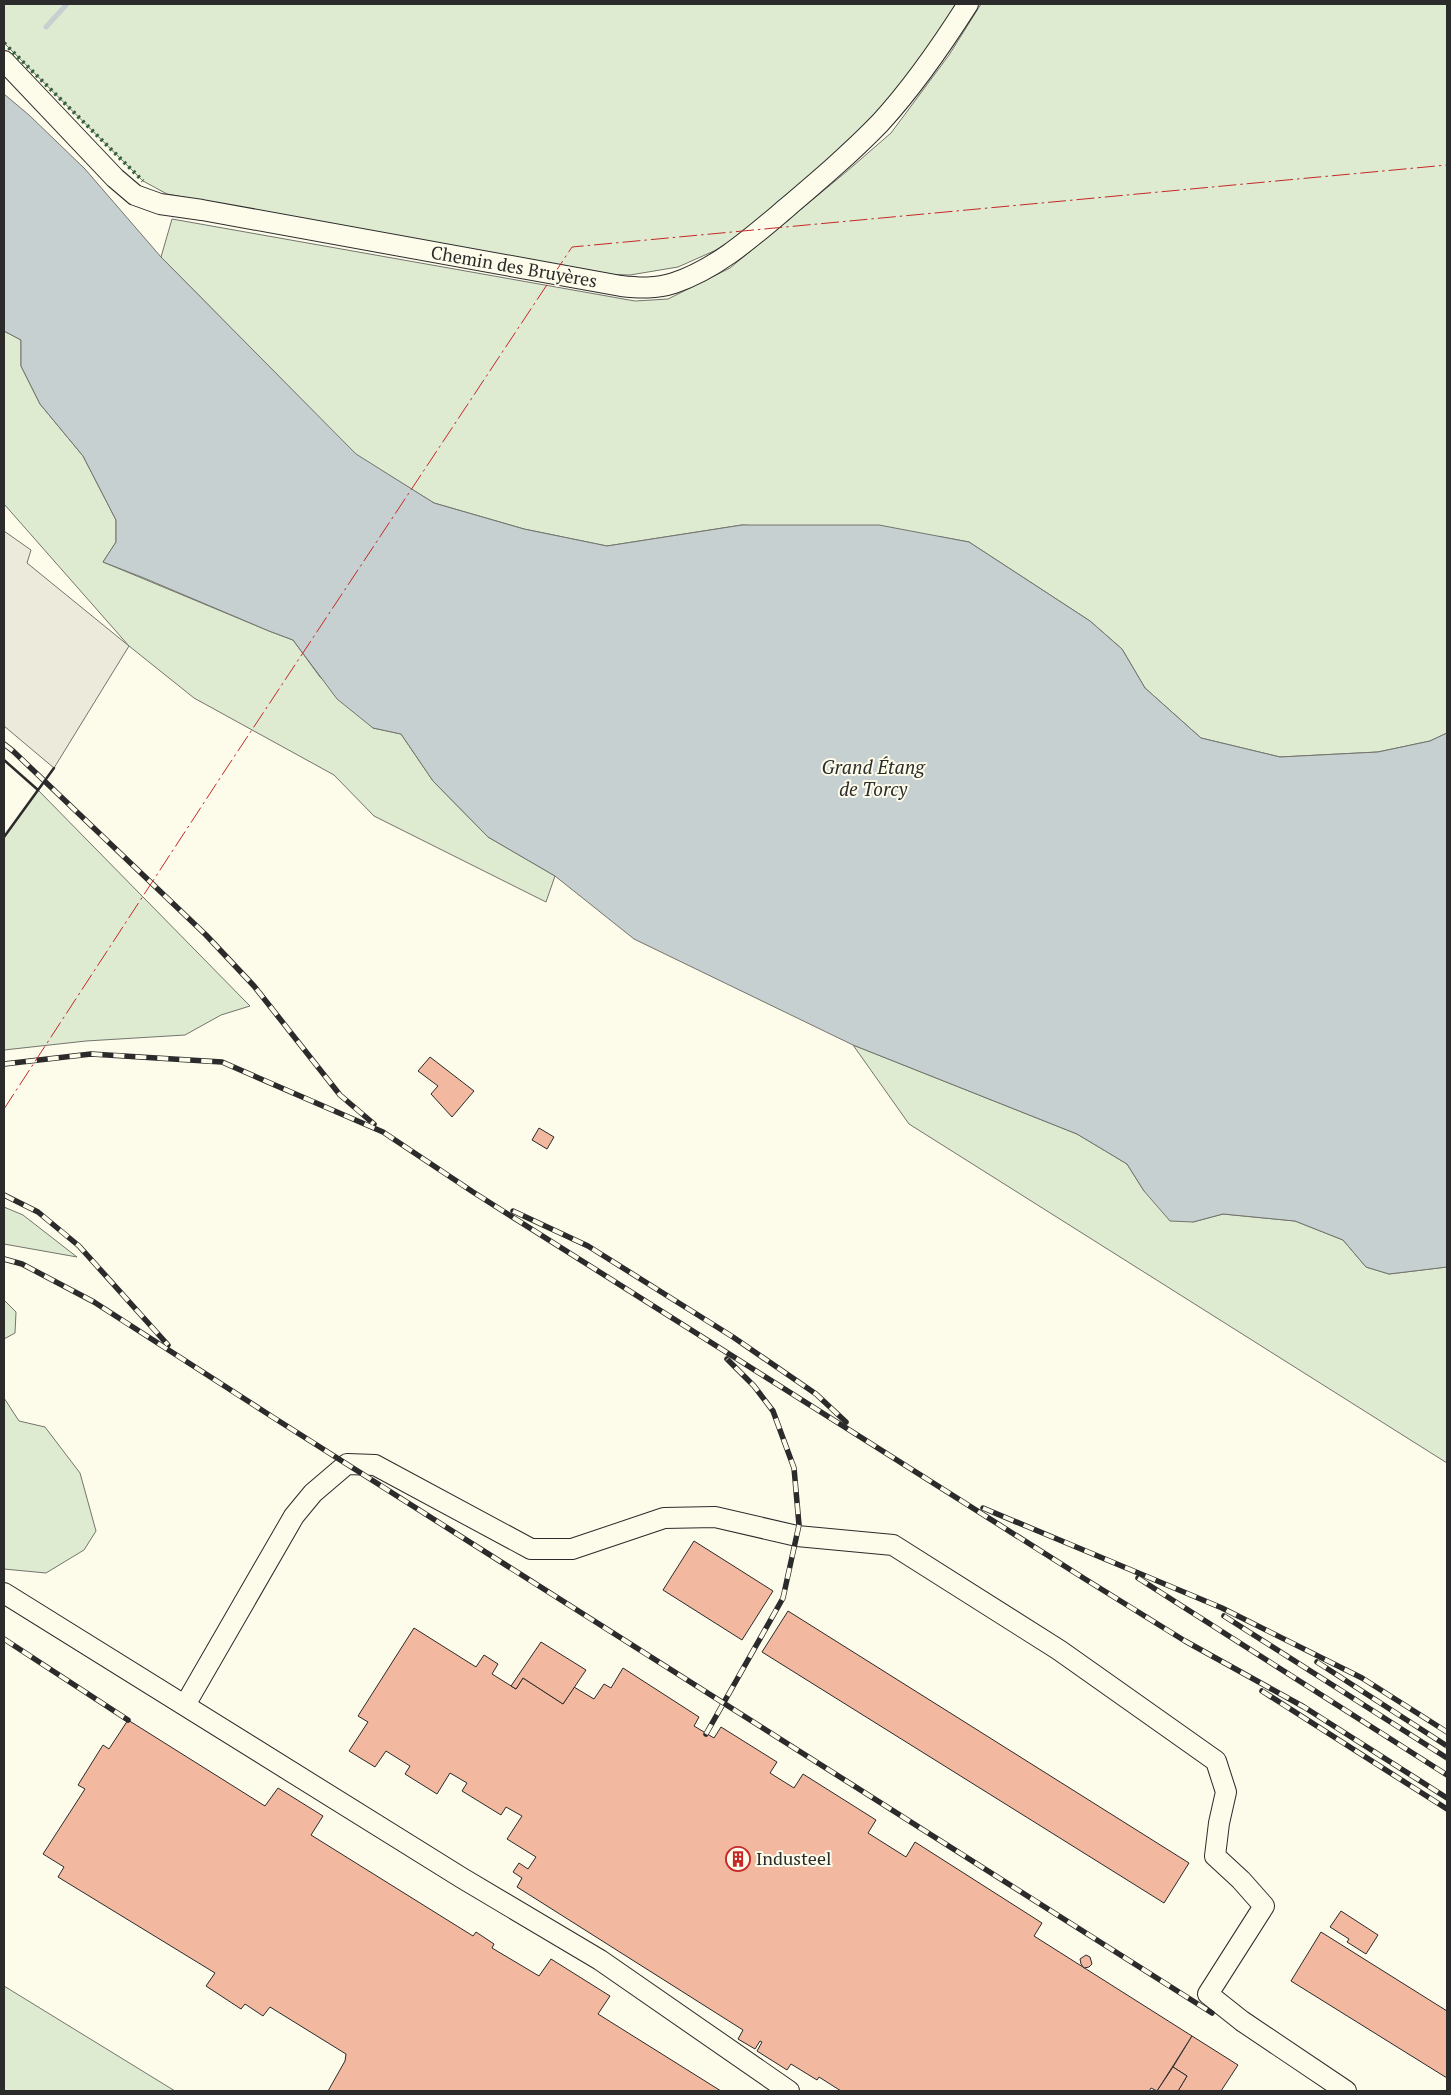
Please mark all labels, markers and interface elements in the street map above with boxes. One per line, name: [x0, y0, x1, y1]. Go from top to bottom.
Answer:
street label: Chemin des Bruyères: [429, 240, 599, 292]
water label: Grand Étang de Torcy: [822, 754, 926, 801]
building icon: Industeel: [725, 1846, 751, 1872]
place label: Industeel: [756, 1846, 831, 1870]

